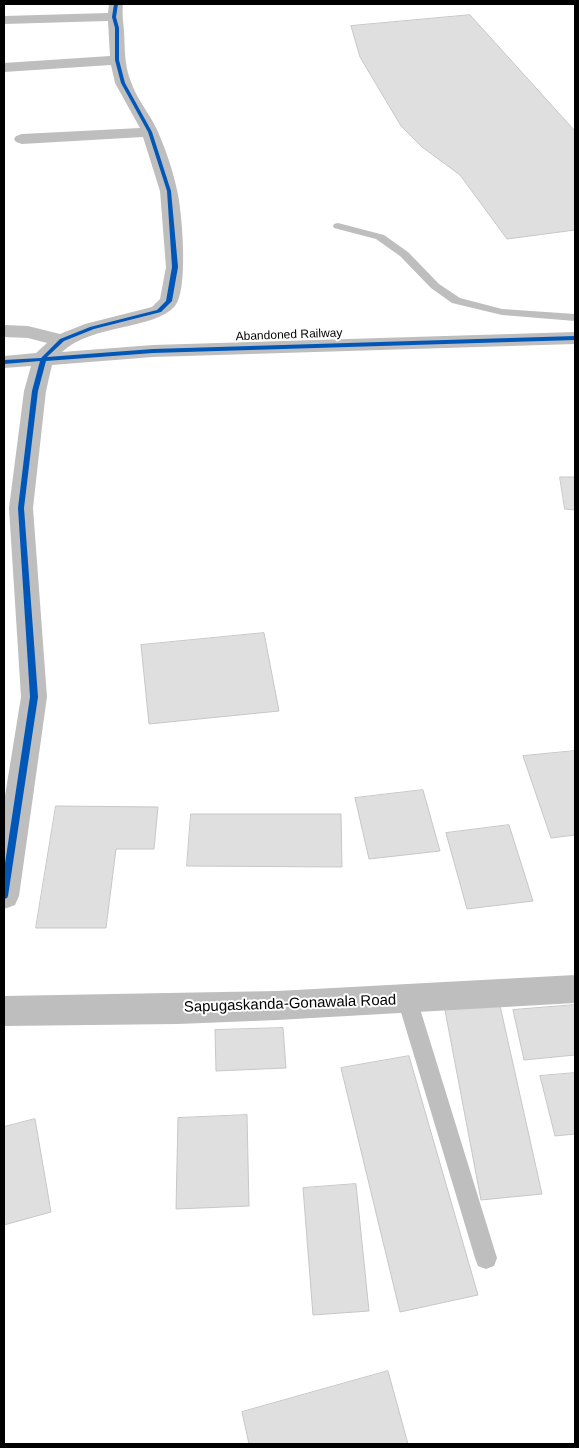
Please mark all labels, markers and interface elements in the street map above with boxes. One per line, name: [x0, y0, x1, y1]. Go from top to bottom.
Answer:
street label: Abandoned Railway: [235, 326, 343, 344]
street label: Sapugaskanda-Gonawala Road: [183, 991, 397, 1017]

